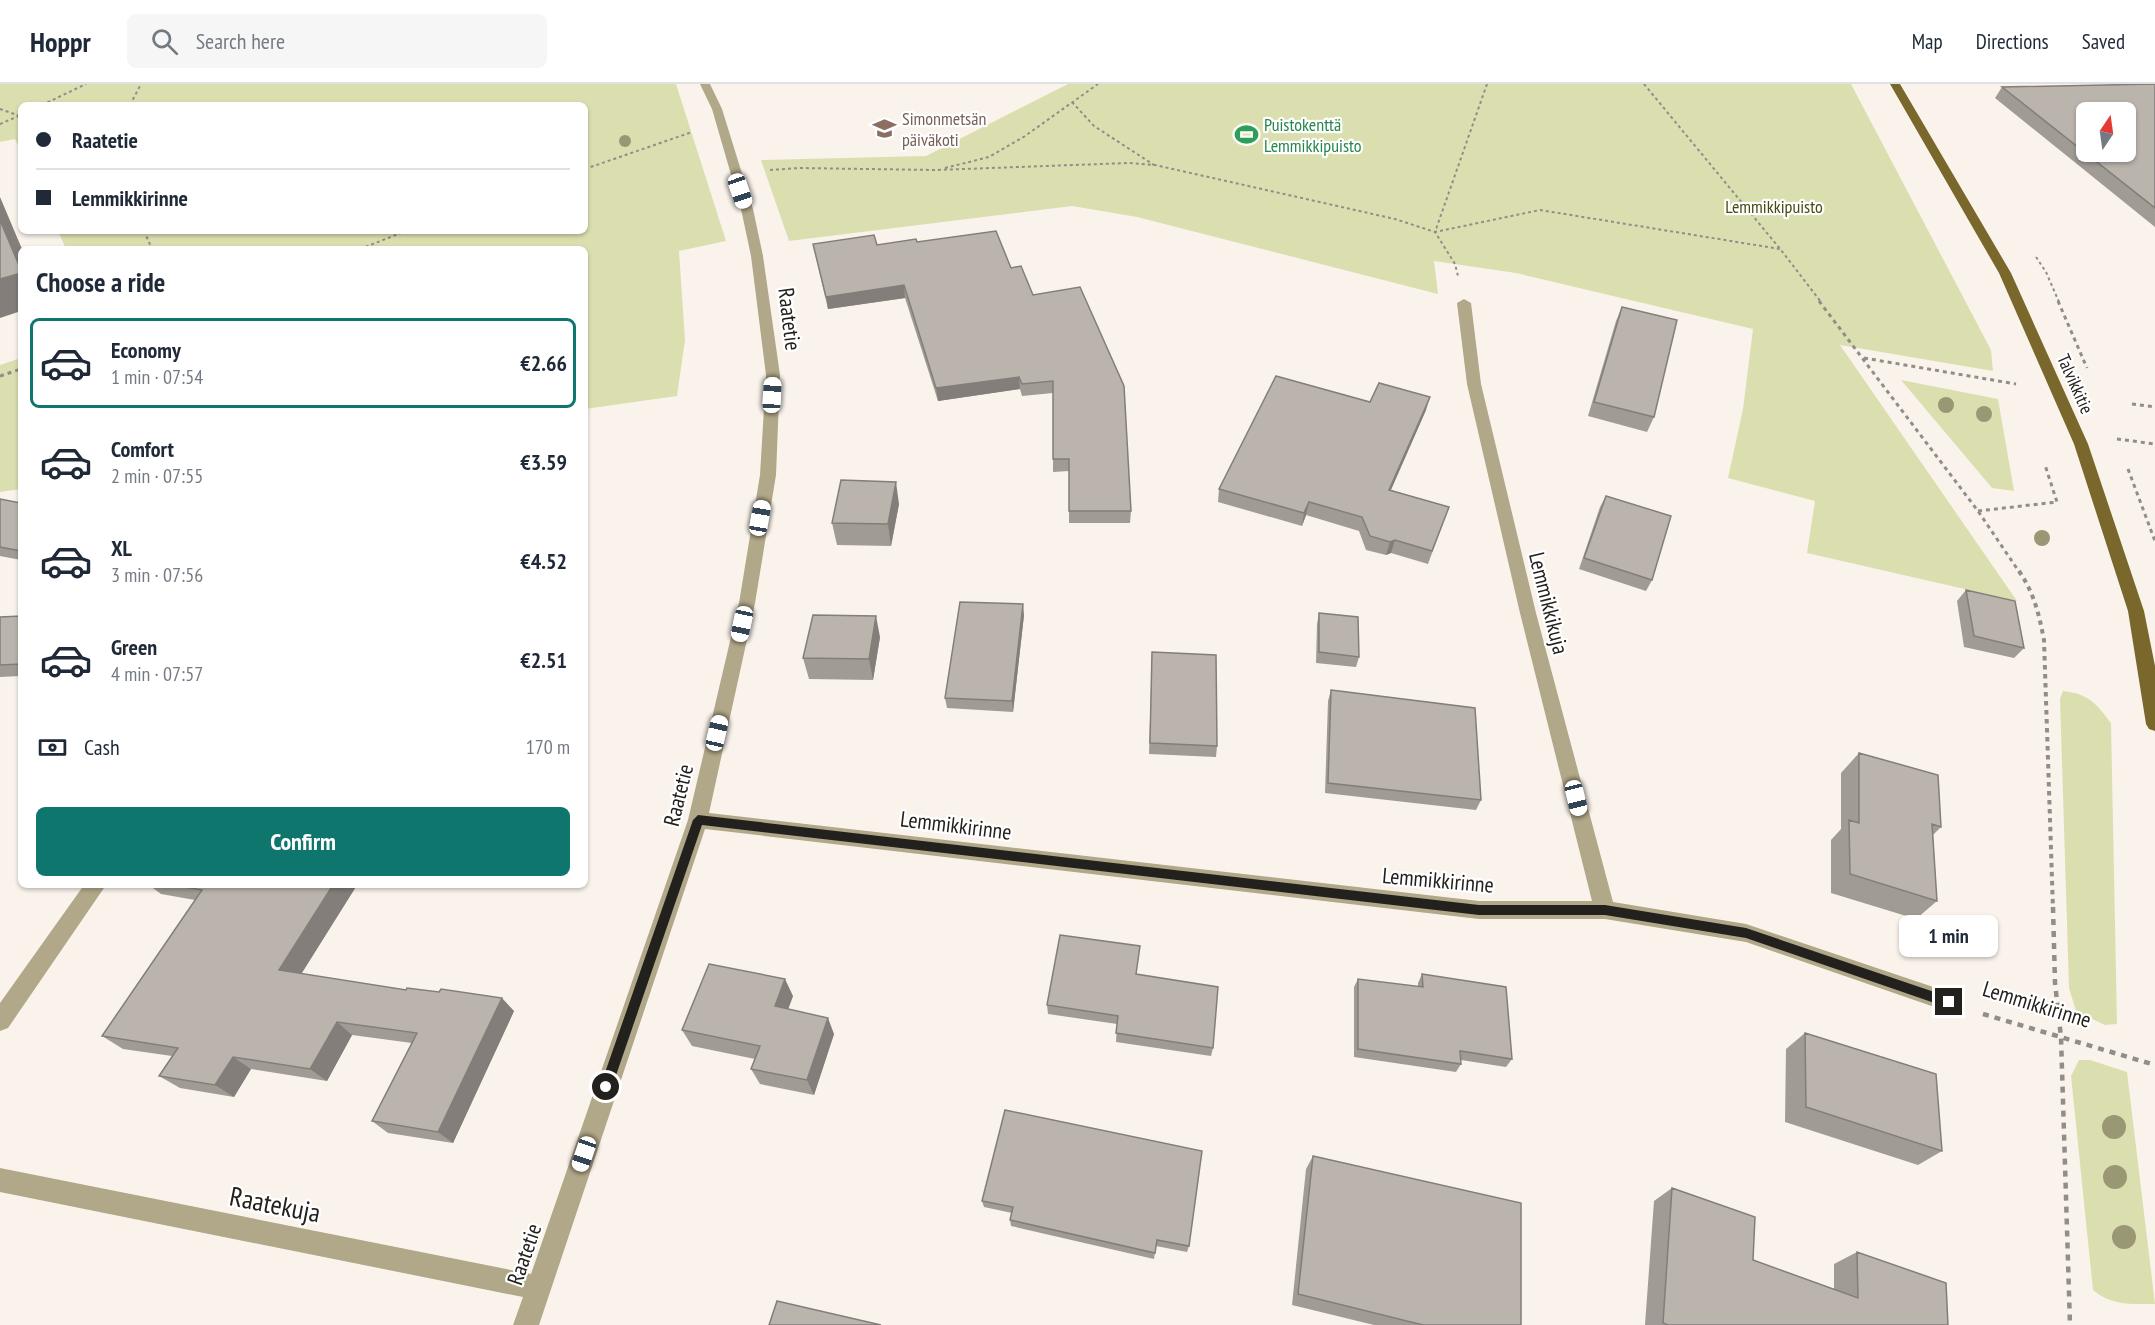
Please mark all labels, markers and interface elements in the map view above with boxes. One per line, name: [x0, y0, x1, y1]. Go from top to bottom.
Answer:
search box: [127, 14, 547, 68]
text: Hoppr: [30, 23, 91, 60]
icon: search: [148, 25, 181, 58]
text: Search here: [196, 27, 285, 55]
text: Map: [1912, 28, 1943, 55]
text: Directions: [1976, 28, 2049, 55]
text: Saved: [2082, 28, 2125, 55]
north arrow: [2076, 102, 2136, 162]
map controls: [2076, 102, 2136, 162]
place label: Simonmetsän päiväkoti: [902, 107, 986, 151]
place label: Puistokenttä Lemmikkipuisto: [1264, 113, 1362, 157]
school or university icon: Simonmetsän päiväkoti: [871, 116, 897, 142]
sports icon: Puistokenttä Lemmikkipuisto: [1233, 122, 1259, 148]
text: Raatetie: [72, 126, 138, 154]
car: [726, 171, 754, 211]
text: Lemmikkirinne: [72, 184, 188, 212]
park label: Lemmikkipuisto: [1725, 195, 1823, 218]
text: Choose a ride: [36, 265, 165, 299]
street label: Raatetie: [772, 286, 808, 352]
icon: car: [39, 336, 93, 390]
text: Economy: [111, 336, 181, 364]
text: €2.66: [520, 349, 567, 377]
street label: Talvikkitie: [2052, 350, 2099, 417]
text: 1 min · 07:54: [111, 364, 203, 390]
car: [762, 377, 782, 413]
icon: car: [39, 435, 93, 489]
text: Comfort: [111, 435, 174, 463]
text: €3.59: [520, 448, 567, 476]
text: 2 min · 07:55: [111, 463, 203, 489]
car: [748, 499, 772, 537]
icon: car: [39, 534, 93, 588]
text: XL: [111, 534, 132, 562]
text: €4.52: [520, 547, 567, 575]
street label: Lemmikkikuja: [1523, 549, 1575, 657]
text: 3 min · 07:56: [111, 562, 203, 588]
car: [729, 605, 755, 643]
icon: car: [39, 633, 93, 687]
text: Green: [111, 633, 157, 661]
text: €2.51: [520, 646, 567, 674]
text: 4 min · 07:57: [111, 661, 203, 687]
car: [704, 713, 730, 753]
icon: cash: [36, 731, 69, 764]
text: Cash: [84, 733, 120, 761]
text: 170 m: [526, 734, 570, 760]
street label: Raatetie: [657, 761, 699, 829]
car: [1563, 778, 1589, 818]
street label: Lemmikkirinne: [899, 804, 1013, 846]
button: Confirm: [36, 807, 570, 876]
street label: Lemmikkirinne: [1381, 861, 1495, 899]
callout: 1 min: [1900, 915, 1998, 957]
text: 1 min: [1928, 923, 1969, 949]
street label: Lemmikkirinne: [1979, 974, 2095, 1034]
route end: [1935, 988, 1962, 1015]
route start: [592, 1073, 619, 1100]
car: [570, 1134, 598, 1174]
street label: Raatekuja: [227, 1179, 323, 1229]
street label: Raatetie: [501, 1220, 547, 1288]

